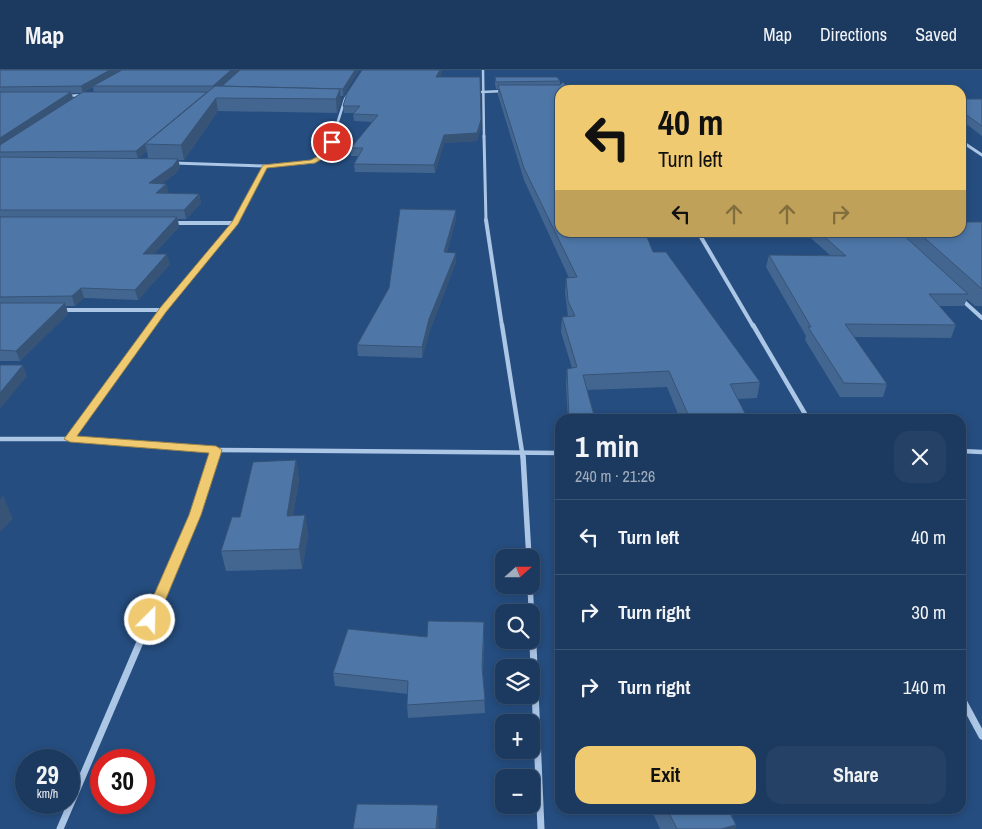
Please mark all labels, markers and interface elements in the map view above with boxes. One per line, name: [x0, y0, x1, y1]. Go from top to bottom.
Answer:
text: Map: [25, 19, 64, 51]
text: Map: [763, 22, 792, 47]
text: Directions: [820, 22, 887, 47]
text: Saved: [915, 22, 957, 47]
text: 40 m: [658, 99, 723, 146]
icon: left: [575, 105, 640, 170]
pin: [311, 121, 353, 163]
icon: arrive: [318, 128, 346, 156]
text: Turn left: [658, 144, 723, 174]
icon: left: [667, 200, 695, 228]
icon: ahead: [720, 200, 748, 228]
icon: ahead: [773, 200, 801, 228]
icon: right: [826, 200, 854, 228]
text: 1 min: [575, 426, 639, 466]
button: close: [894, 431, 946, 483]
text: 240 m · 21:26: [575, 465, 655, 487]
icon: left: [575, 523, 603, 551]
text: Turn left: [618, 524, 679, 550]
text: 40 m: [911, 524, 946, 550]
north arrow: [495, 549, 540, 594]
map controls: [495, 549, 540, 814]
position arrow: [123, 593, 175, 645]
icon: right: [575, 598, 603, 626]
text: Turn right: [618, 599, 690, 625]
text: 30 m: [911, 599, 946, 625]
button: search: [495, 604, 540, 649]
button: layers: [495, 659, 540, 704]
icon: right: [575, 673, 603, 701]
text: Turn right: [618, 674, 690, 700]
text: 140 m: [903, 674, 946, 700]
button: +: [495, 714, 540, 759]
button: Exit: [575, 746, 756, 804]
button: Share: [766, 746, 946, 804]
speed limit sign: 30: [90, 749, 155, 814]
text: 29: [36, 758, 59, 792]
button: −: [495, 769, 540, 814]
text: km/h: [37, 786, 58, 802]

